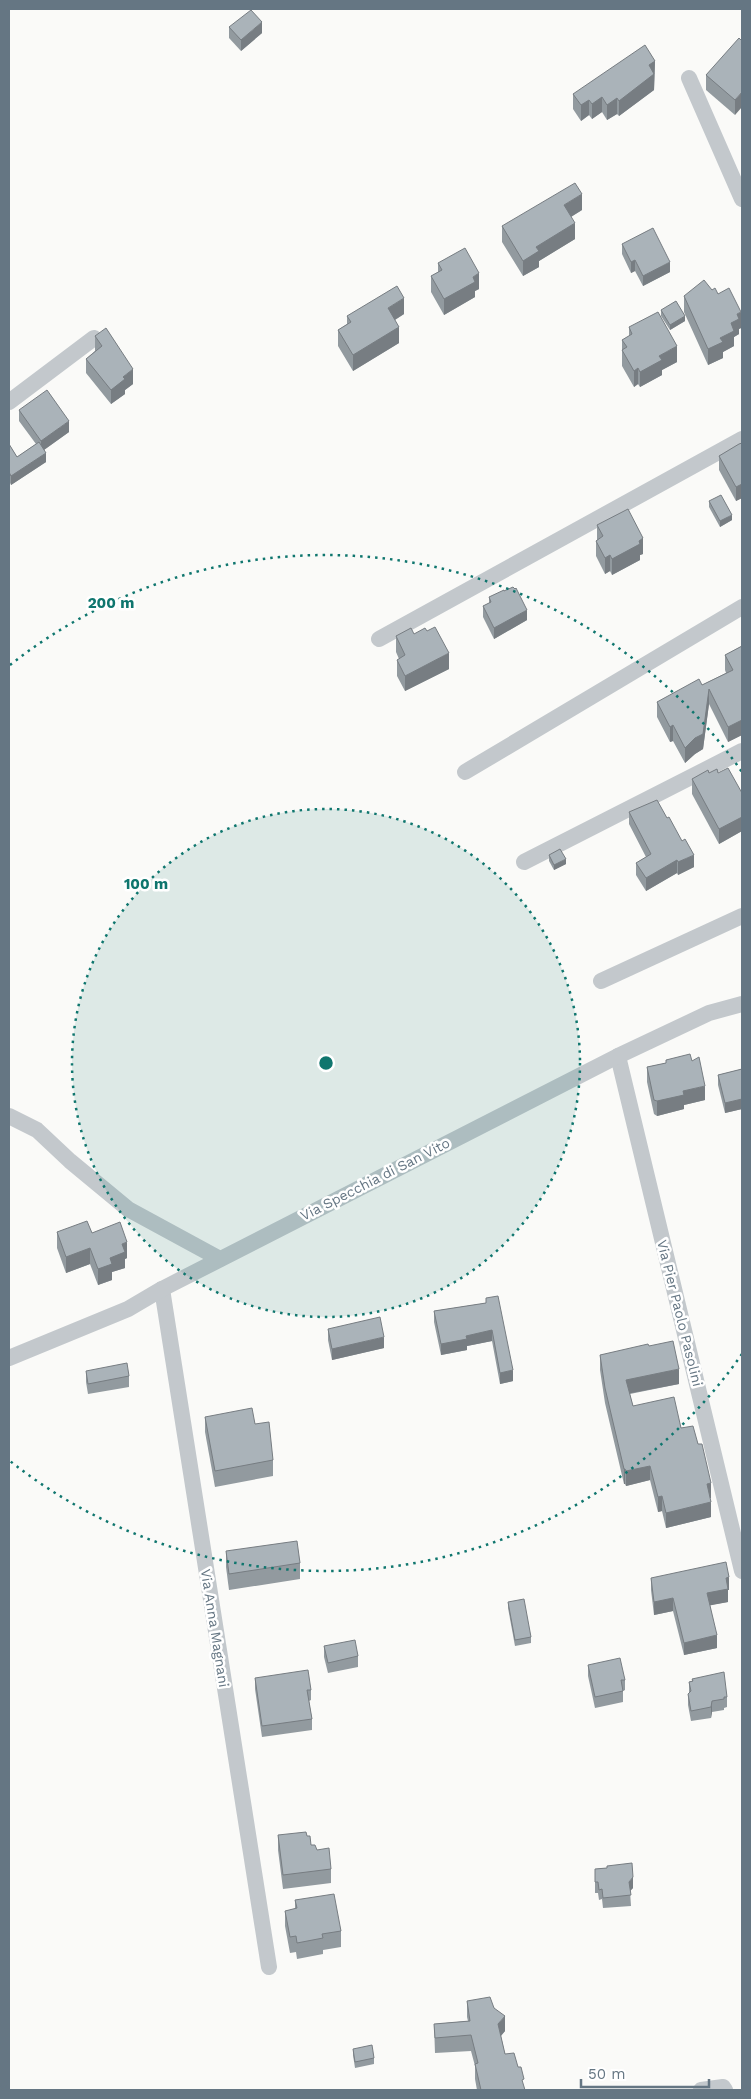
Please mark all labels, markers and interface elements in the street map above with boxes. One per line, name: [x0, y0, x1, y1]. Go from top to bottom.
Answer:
text: 200 m: [88, 594, 134, 612]
text: 100 m: [124, 875, 168, 893]
centre of rings: [317, 1054, 335, 1072]
street label: Via Specchia di San Vito: [298, 1134, 452, 1224]
street label: Via Pier Paolo Pasolini: [654, 1238, 706, 1388]
street label: Via Anna Magnani: [198, 1568, 232, 1688]
scale bar: [581, 2056, 708, 2088]
text: 50 m: [588, 2065, 625, 2083]

